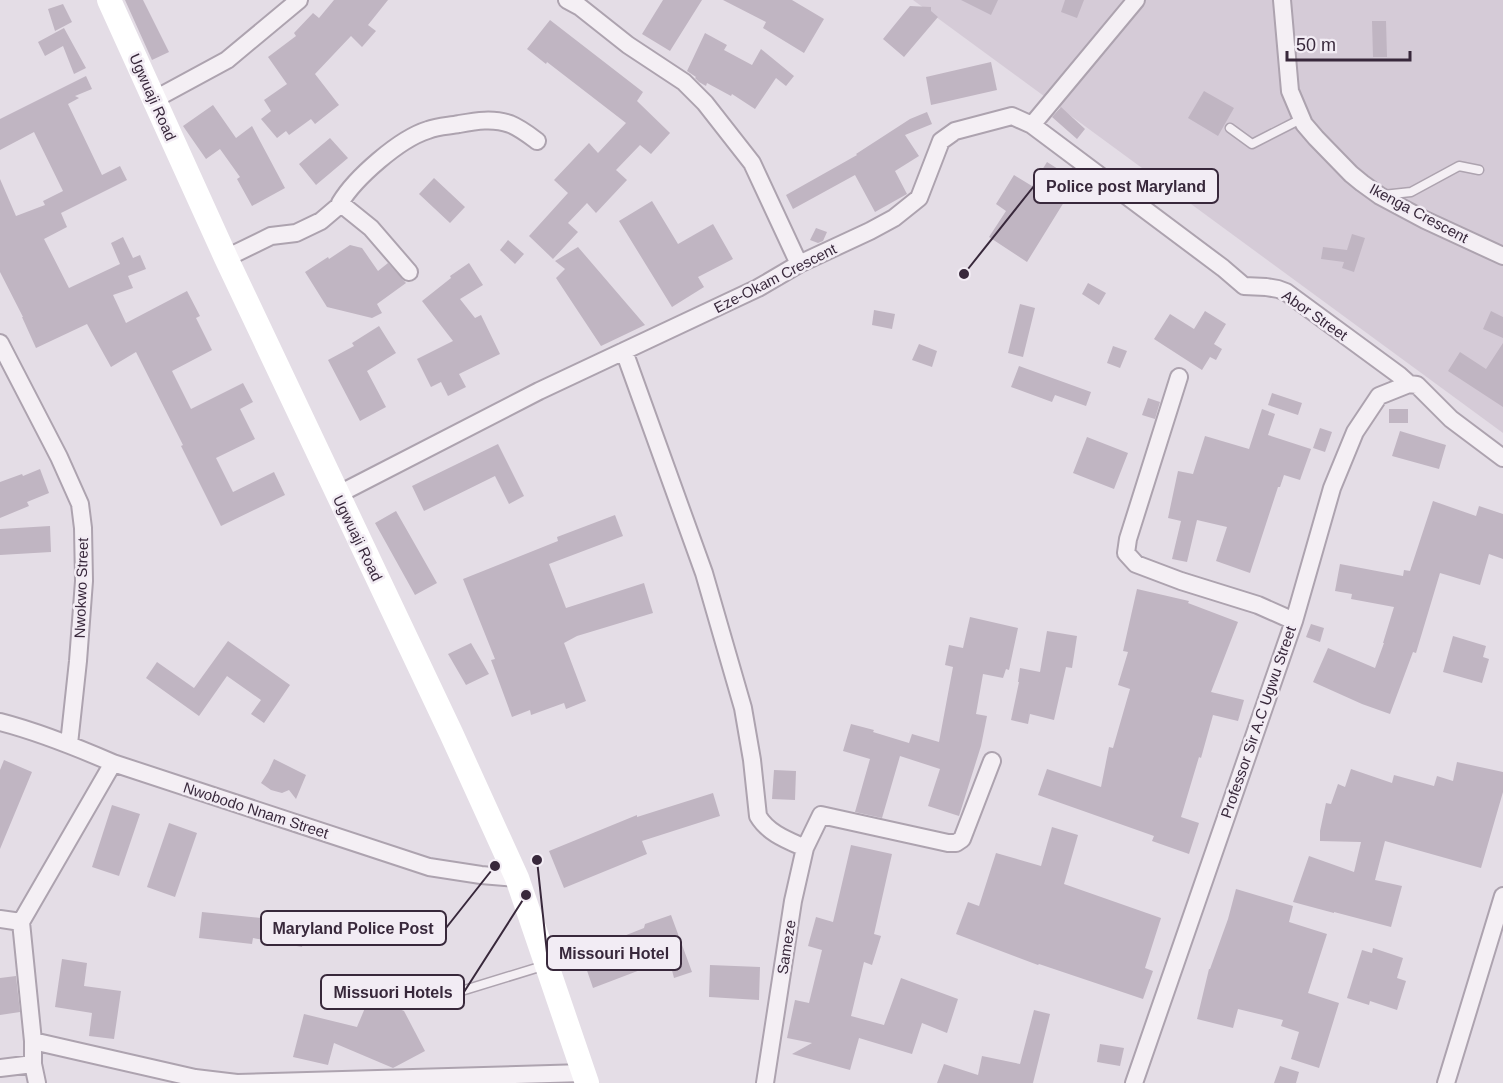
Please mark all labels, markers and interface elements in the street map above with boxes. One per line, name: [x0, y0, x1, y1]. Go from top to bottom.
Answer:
scale bar: [1287, 24, 1410, 62]
text: 50 m: [1296, 35, 1336, 55]
street label: Ugwuaji Road: [126, 51, 180, 143]
callout: Police post Maryland: [1034, 169, 1218, 203]
text: Police post Maryland: [1046, 178, 1206, 195]
street label: Ikenga Crescent: [1367, 180, 1472, 247]
street label: Eze-Okam Crescent: [711, 239, 840, 316]
street label: Abor Street: [1279, 286, 1352, 344]
street label: Ugwuaji Road: [330, 492, 386, 584]
street label: Nwokwo Street: [71, 536, 91, 639]
street label: Professor Sir A.C Ugwu Street: [1217, 623, 1299, 820]
street label: Nwobodo Nnam Street: [181, 778, 332, 842]
callout: Maryland Police Post: [261, 911, 446, 945]
street label: Sameze: [773, 918, 799, 976]
text: Maryland Police Post: [273, 920, 434, 937]
callout: Missouri Hotel: [547, 936, 681, 970]
text: Missouri Hotel: [559, 945, 669, 962]
callout: Missuori Hotels: [321, 975, 464, 1009]
text: Missuori Hotels: [333, 984, 453, 1001]

